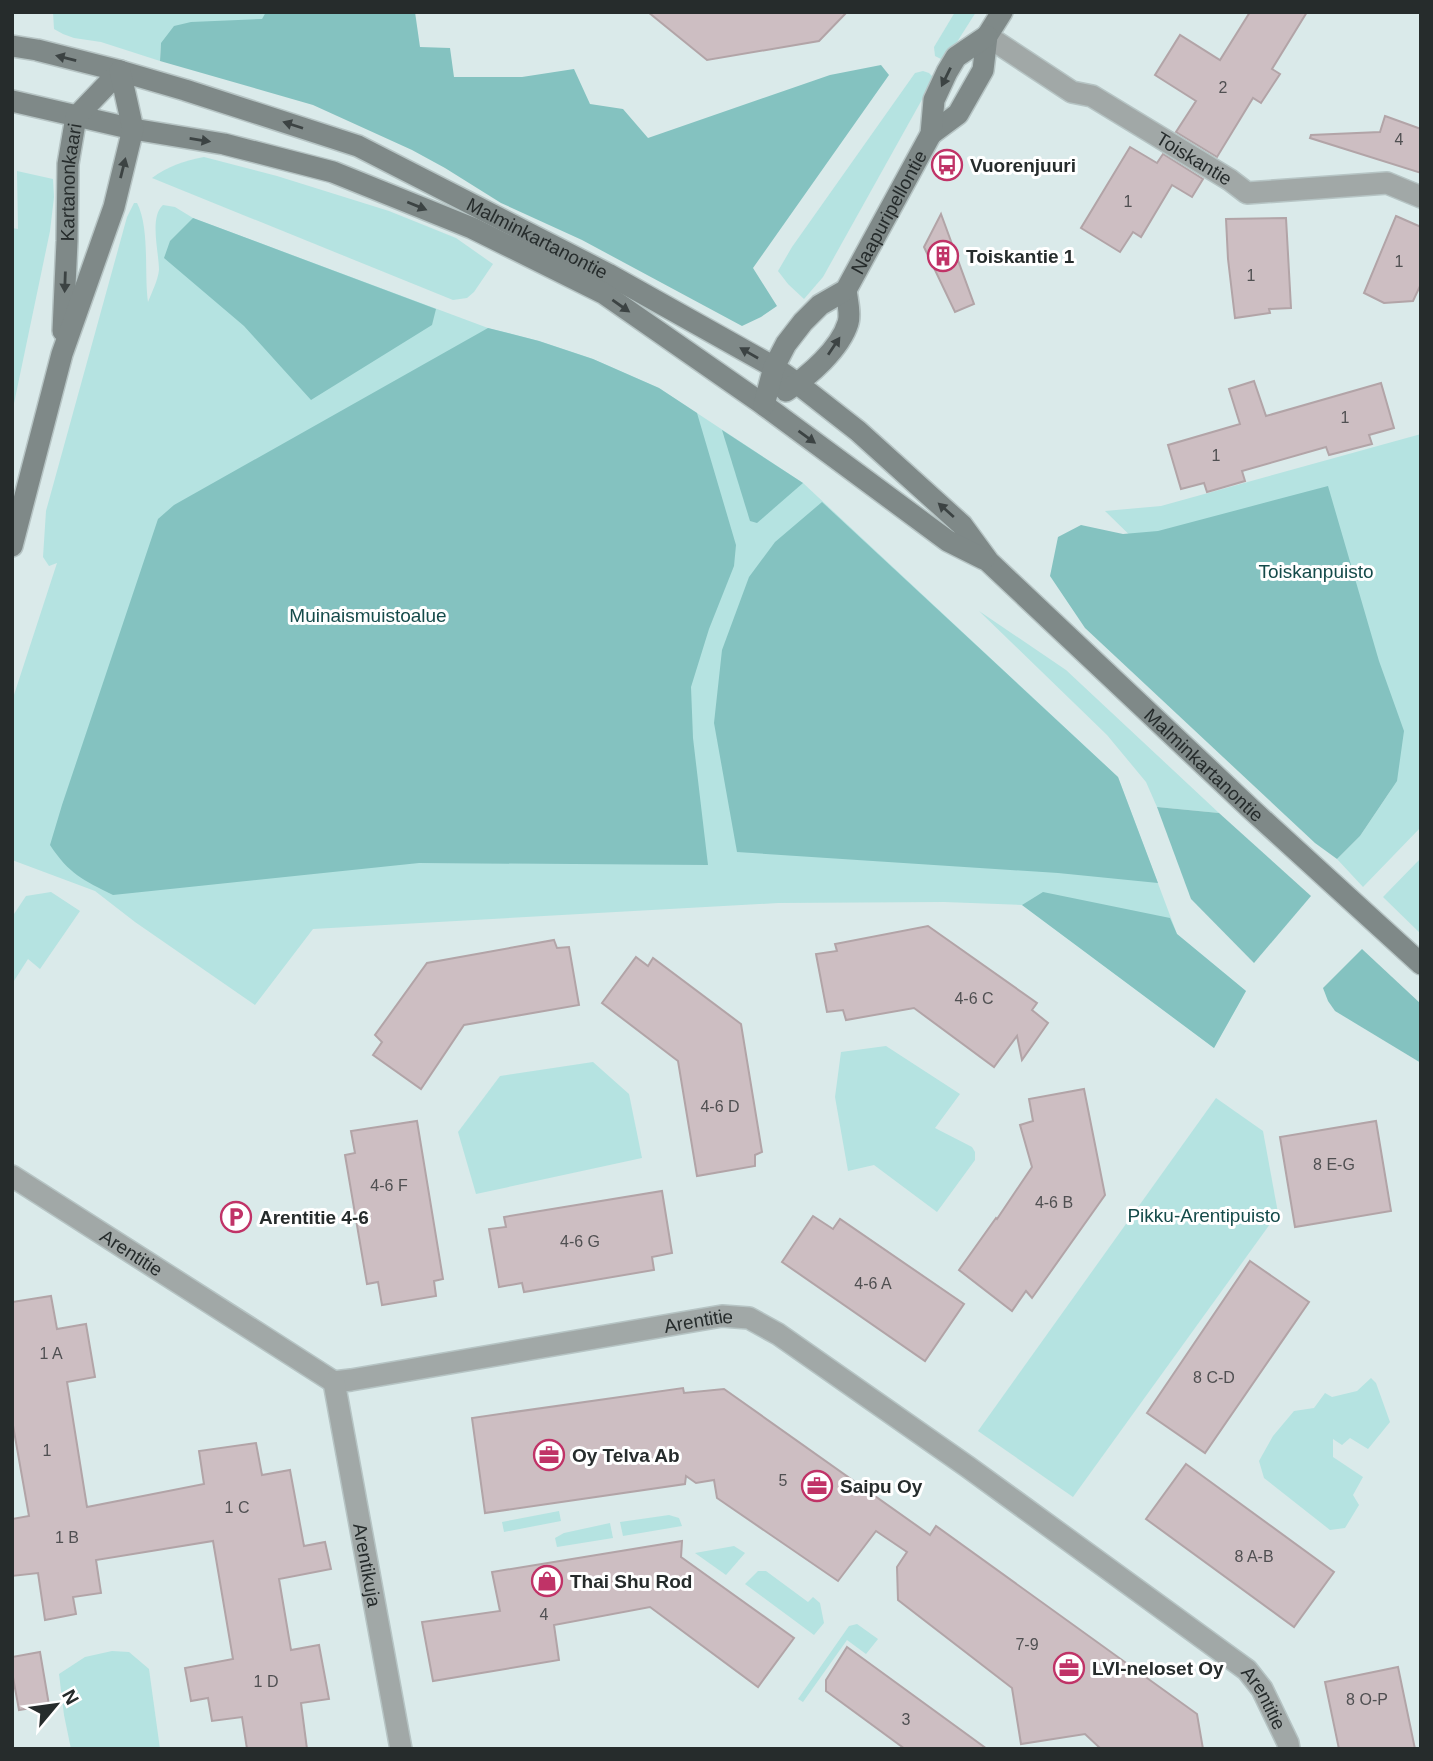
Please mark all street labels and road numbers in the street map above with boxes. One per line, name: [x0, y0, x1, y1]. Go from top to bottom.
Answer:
street label: Kartanonkaari: [56, 122, 85, 241]
street label: Toiskantie: [1153, 127, 1236, 189]
street label: Naapuripellontie: [846, 147, 931, 277]
street label: Malminkartanontie: [463, 193, 611, 283]
street label: Malminkartanontie: [1140, 704, 1268, 826]
street label: Arentitie: [97, 1225, 167, 1280]
street label: Arentitie: [662, 1306, 734, 1336]
street label: Arentikuja: [349, 1521, 385, 1609]
street label: Arentitie: [1238, 1662, 1290, 1733]

